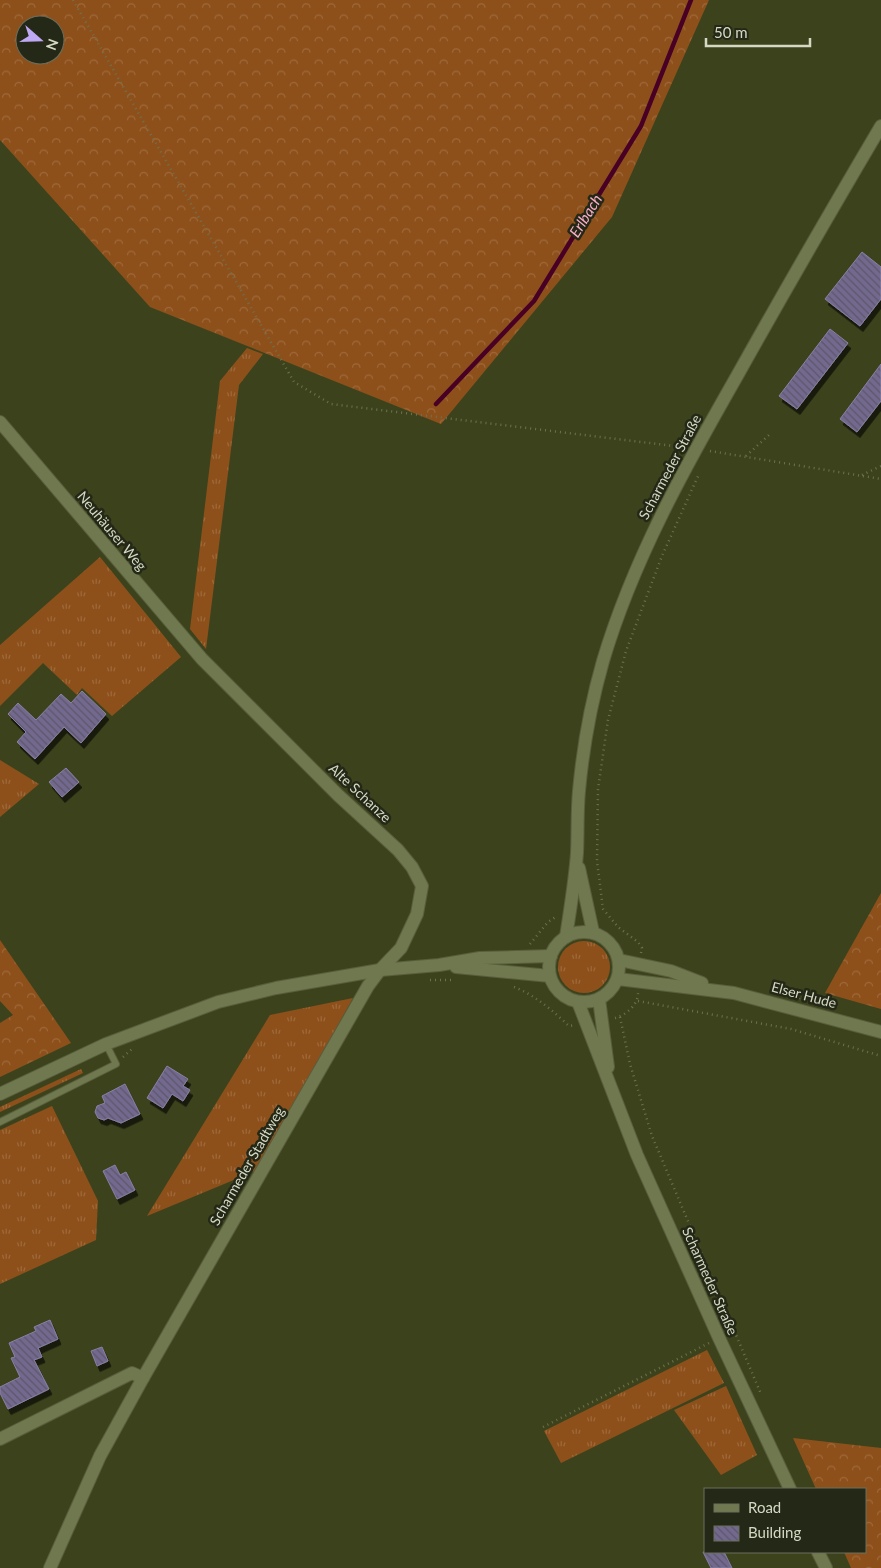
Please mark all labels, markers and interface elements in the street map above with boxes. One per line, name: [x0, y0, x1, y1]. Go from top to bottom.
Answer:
north arrow: [15, 15, 65, 65]
scale bar: [706, 15, 810, 47]
text: 50 m: [714, 23, 748, 41]
text: N: [43, 37, 63, 53]
water label: Erlbach: [565, 191, 605, 240]
street label: Scharmeder Straße: [635, 411, 704, 522]
street label: Neuhäuser Weg: [74, 488, 150, 574]
street label: Alte Schanze: [326, 759, 395, 826]
street label: Elser Hude: [770, 978, 839, 1011]
street label: Scharmeder Stadtweg: [206, 1103, 288, 1228]
street label: Scharmeder Straße: [679, 1224, 742, 1337]
legend: [704, 1488, 866, 1553]
text: Road: [748, 1498, 781, 1516]
text: Building: [748, 1523, 801, 1541]

